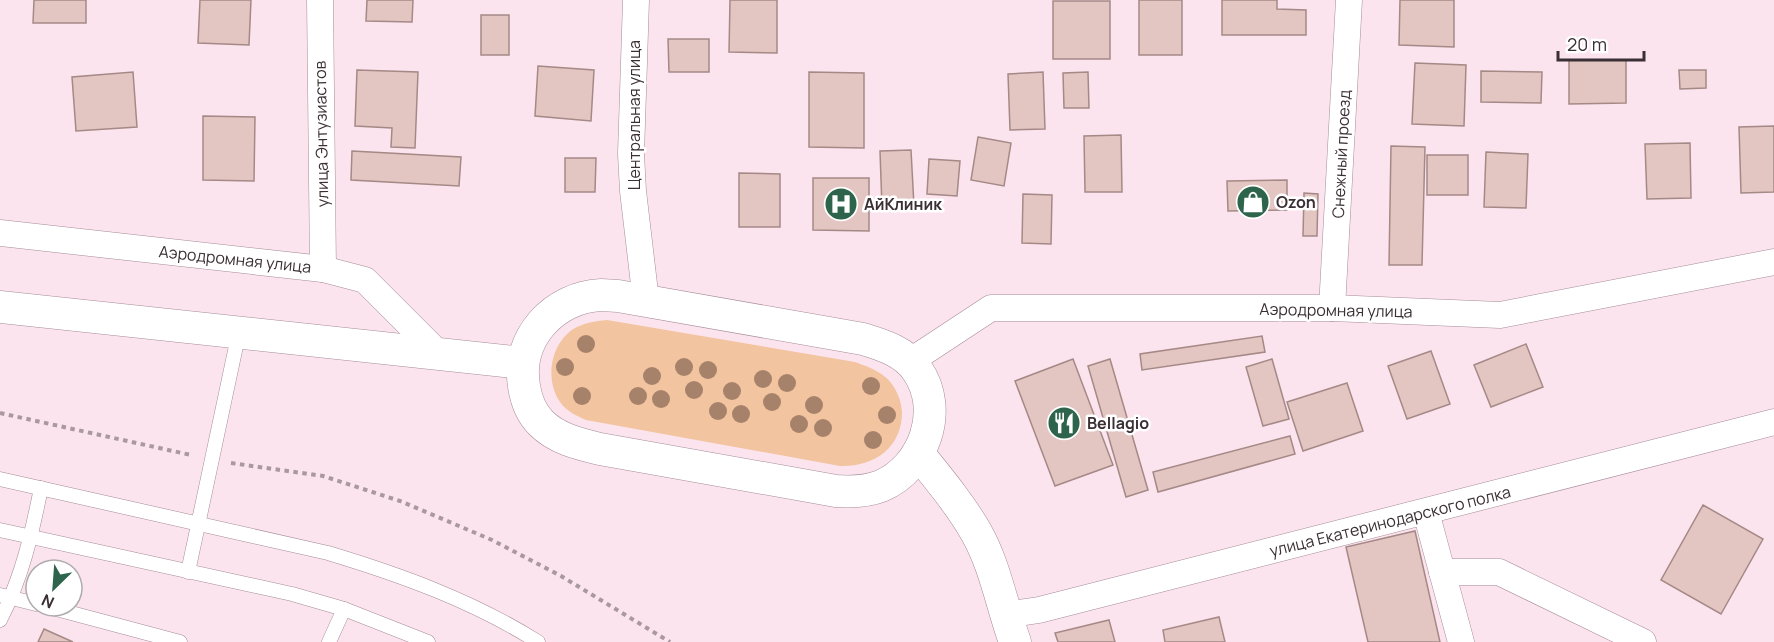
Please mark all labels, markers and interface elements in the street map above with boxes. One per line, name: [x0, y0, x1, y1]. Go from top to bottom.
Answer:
scale bar: [1558, 24, 1644, 62]
text: 20 m: [1567, 32, 1607, 56]
street label: Центральная улица: [623, 40, 645, 190]
street label: улица Энтузиастов: [309, 60, 333, 207]
street label: Снежный проезд: [1327, 89, 1355, 219]
shop icon: Ozon: [1235, 184, 1271, 220]
hospital icon: АйКлиник: [823, 186, 859, 222]
place label: Ozon: [1276, 191, 1316, 213]
place label: АйКлиник: [864, 193, 942, 215]
street label: Аэродромная улица: [158, 240, 312, 278]
street label: Аэродромная улица: [1259, 298, 1413, 322]
restaurant icon: Bellagio: [1046, 405, 1082, 441]
place label: Bellagio: [1087, 412, 1149, 434]
street label: улица Екатеринодарского полка: [1267, 480, 1513, 562]
north arrow: [24, 558, 84, 618]
text: N: [38, 589, 58, 614]

